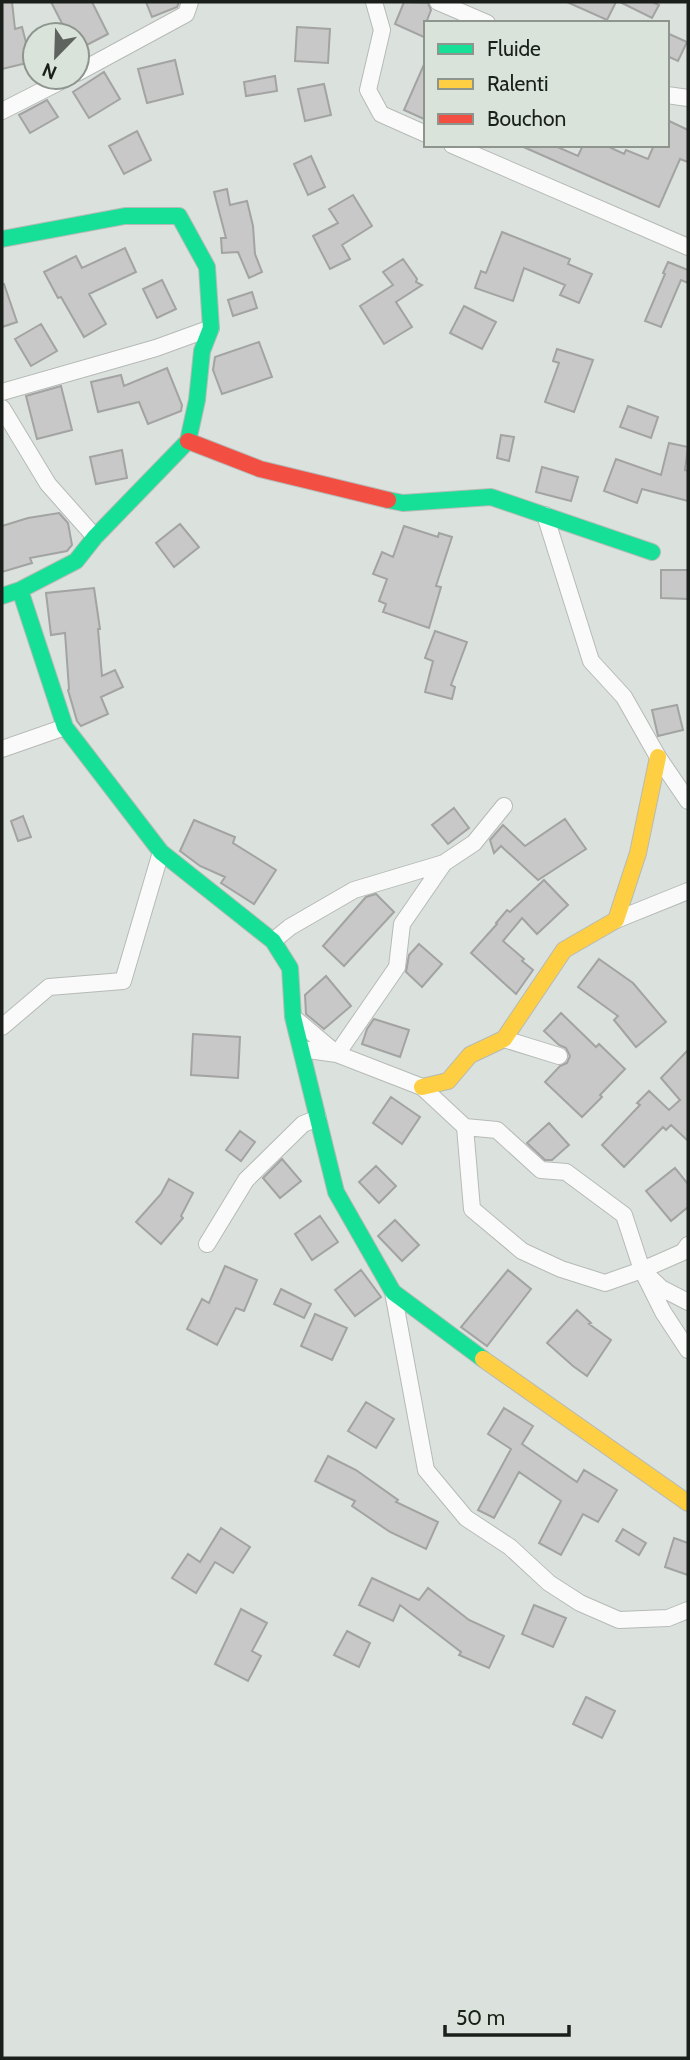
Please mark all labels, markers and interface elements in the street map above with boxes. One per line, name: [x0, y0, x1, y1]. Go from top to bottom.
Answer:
north arrow: [21, 21, 91, 91]
legend: [424, 21, 669, 147]
text: Fluide: [487, 36, 541, 61]
text: N: [39, 58, 60, 84]
text: Ralenti: [487, 71, 548, 96]
text: Bouchon: [487, 106, 566, 131]
scale bar: [445, 1994, 569, 2038]
text: 50 m: [456, 2005, 505, 2030]

